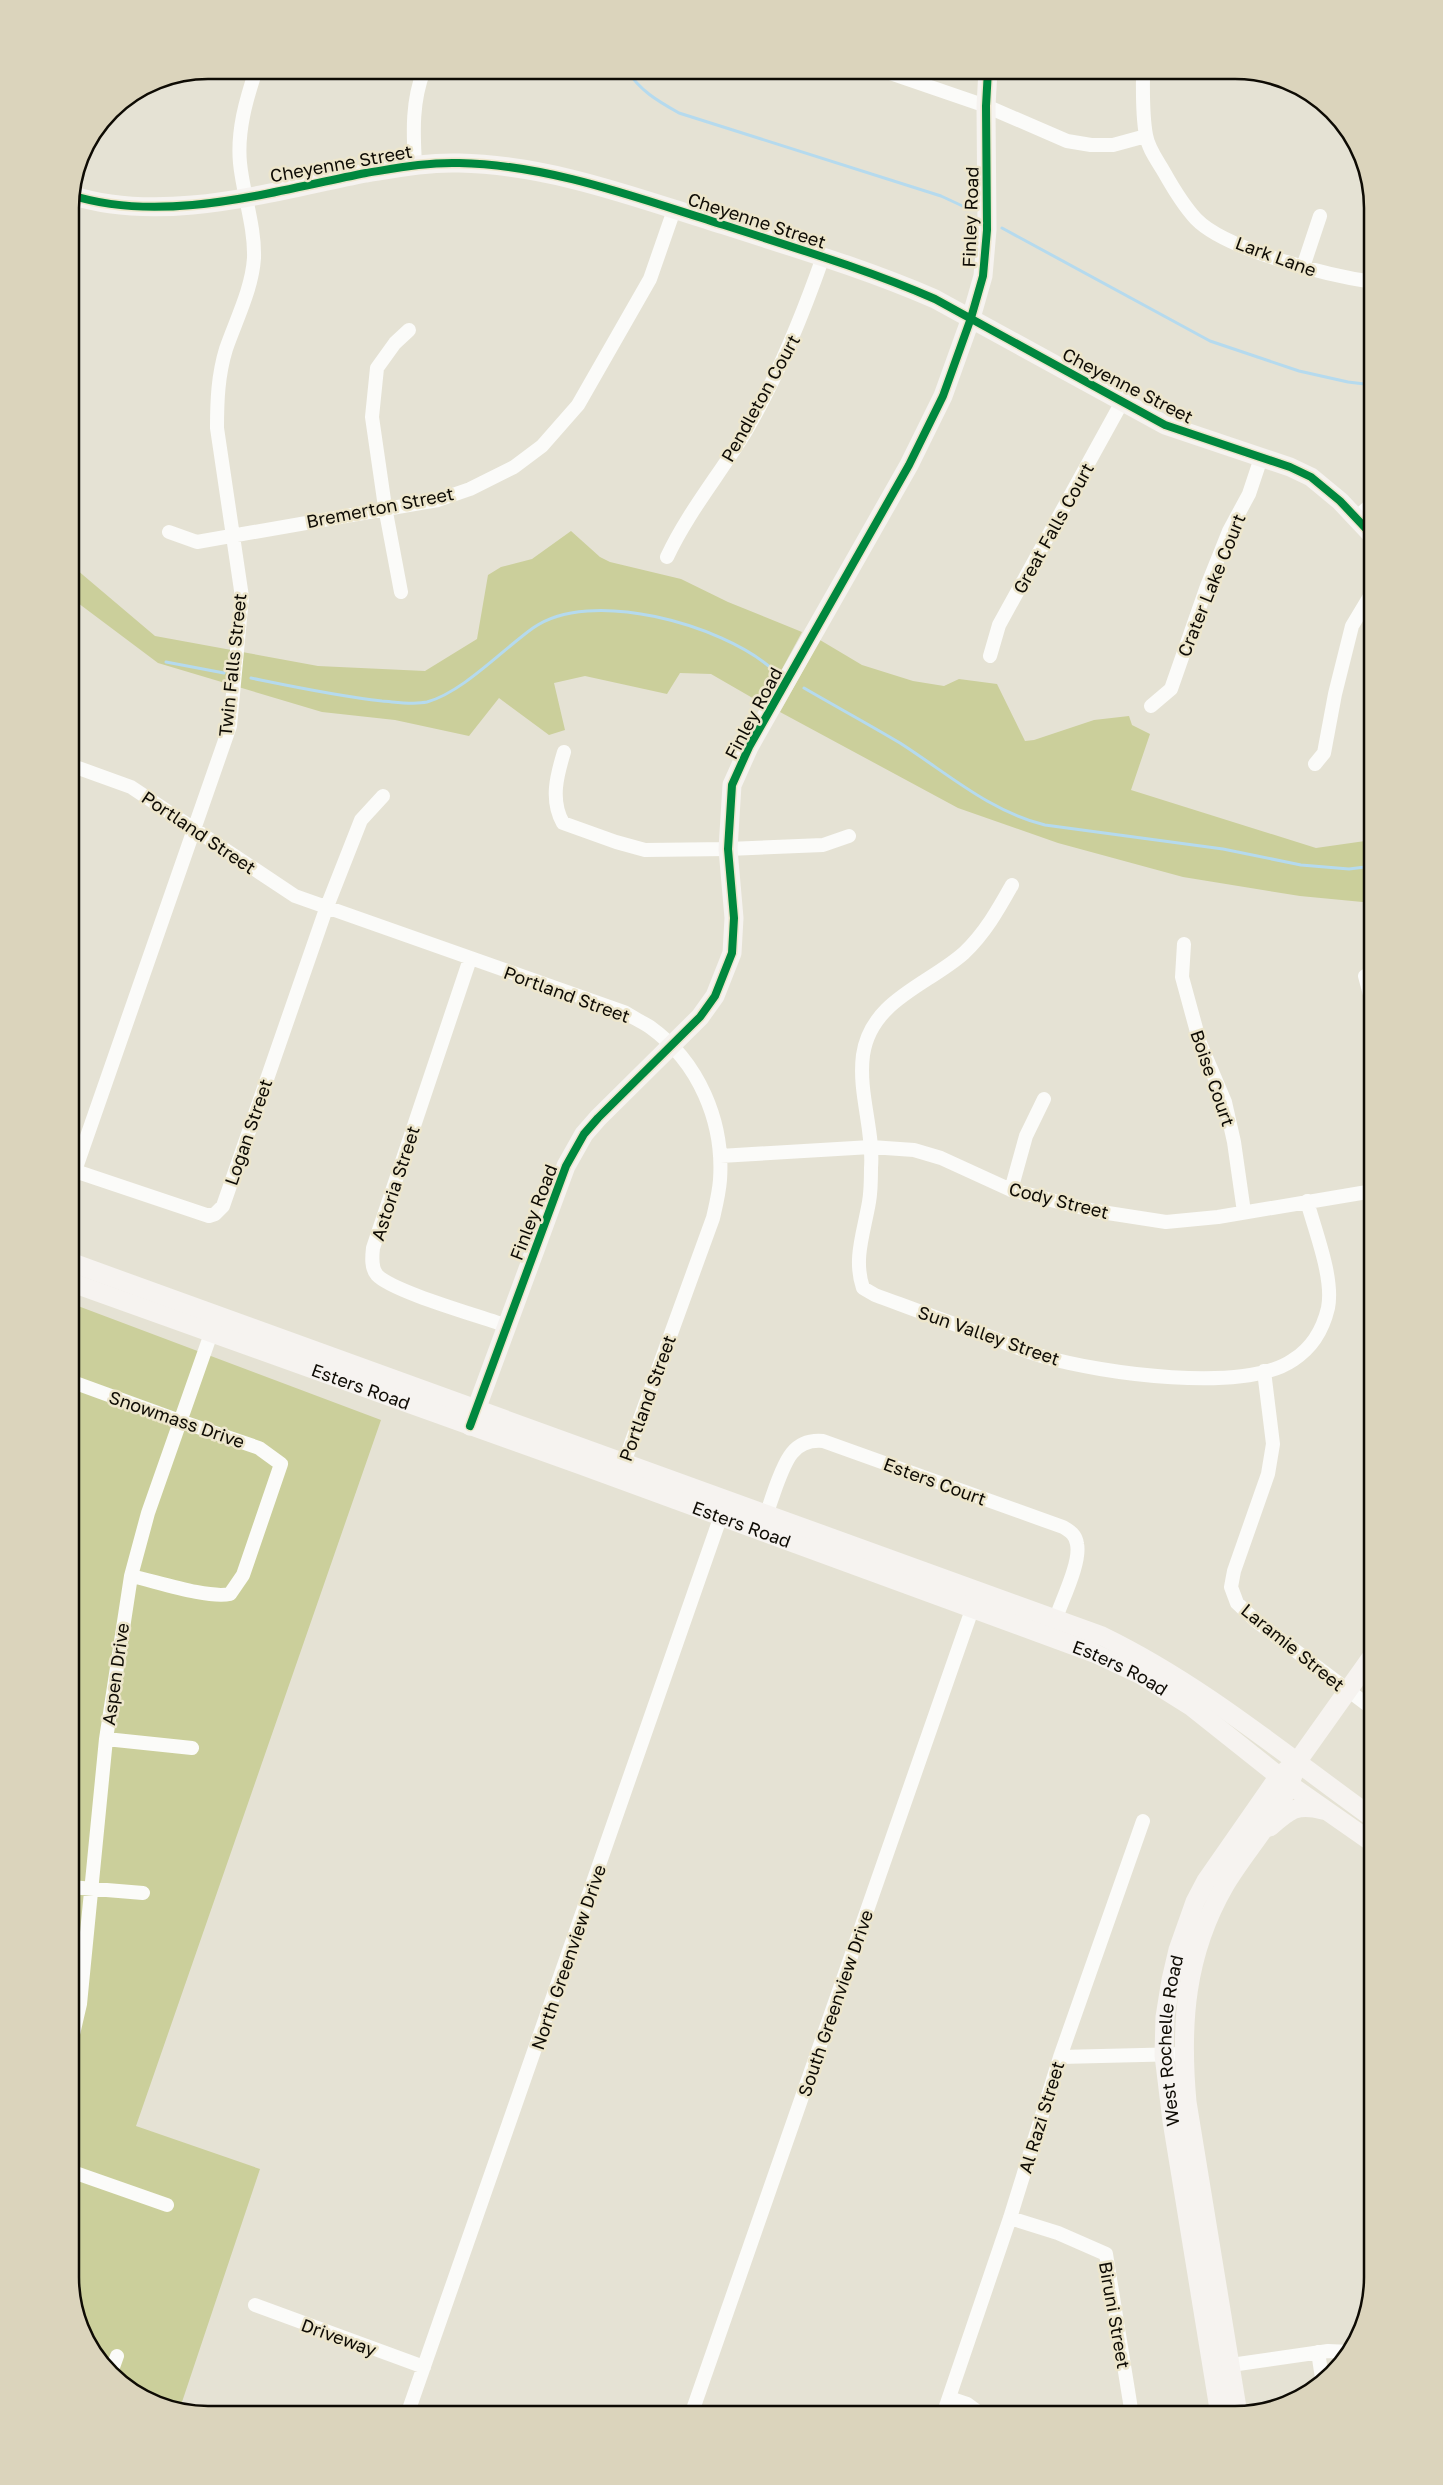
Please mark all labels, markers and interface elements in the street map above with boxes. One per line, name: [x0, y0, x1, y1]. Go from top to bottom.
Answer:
street label: Cheyenne Street: [268, 140, 414, 186]
street label: Finley Road: [957, 166, 983, 268]
street label: Cheyenne Street: [685, 187, 829, 253]
street label: Lark Lane: [1233, 231, 1319, 281]
street label: Pendleton Court: [716, 330, 804, 466]
street label: Cheyenne Street: [1059, 343, 1197, 427]
street label: Great Falls Court: [1008, 459, 1098, 597]
street label: Bremerton Street: [304, 482, 456, 532]
street label: Crater Lake Court: [1172, 510, 1250, 660]
street label: Twin Falls Street: [214, 592, 250, 738]
street label: Finley Road: [720, 663, 786, 763]
street label: Portland Street: [138, 786, 260, 878]
street label: Portland Street: [501, 961, 633, 1027]
street label: Boise Court: [1186, 1027, 1240, 1129]
street label: Logan Street: [220, 1076, 276, 1188]
street label: Astoria Street: [366, 1123, 424, 1243]
street label: Finley Road: [505, 1161, 561, 1263]
street label: Cody Street: [1007, 1177, 1111, 1223]
street label: Sun Valley Street: [915, 1300, 1063, 1370]
street label: Portland Street: [614, 1332, 680, 1464]
street label: Esters Road: [309, 1358, 413, 1414]
street label: Snowmass Drive: [106, 1385, 248, 1453]
street label: Esters Court: [881, 1452, 989, 1510]
street label: Esters Road: [689, 1496, 794, 1552]
street label: Laramie Street: [1237, 1599, 1349, 1695]
street label: Aspen Drive: [97, 1621, 133, 1727]
street label: Esters Road: [1070, 1635, 1172, 1700]
street label: North Greenview Drive: [526, 1861, 610, 2053]
street label: South Greenview Drive: [793, 1907, 877, 2099]
street label: West Rochelle Road: [1153, 1953, 1188, 2128]
street label: Al Razi Street: [1014, 2058, 1068, 2176]
street label: Biruni Street: [1095, 2260, 1135, 2370]
street label: Driveway: [298, 2313, 380, 2361]

